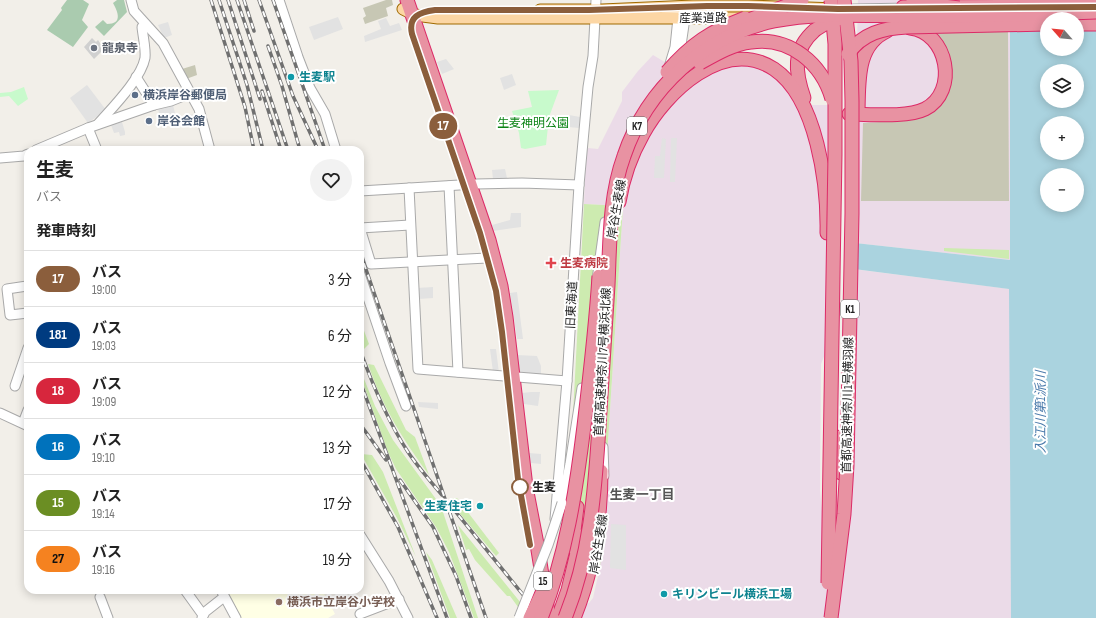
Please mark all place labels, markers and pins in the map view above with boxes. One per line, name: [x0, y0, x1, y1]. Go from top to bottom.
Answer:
place label: 龍泉寺: [102, 41, 138, 56]
marker: 龍泉寺: [89, 43, 99, 53]
place label: 生麦駅: [299, 70, 335, 85]
marker: 生麦駅: [286, 72, 296, 82]
place label: 横浜岸谷郵便局: [143, 88, 227, 103]
marker: 横浜岸谷郵便局: [130, 90, 140, 100]
place label: 岸谷会館: [157, 114, 205, 129]
marker: 岸谷会館: [144, 116, 154, 126]
place label: 生麦病院: [560, 256, 608, 271]
marker: 生麦病院: [545, 257, 557, 269]
marker: 生麦: [511, 478, 529, 496]
place label: 生麦: [532, 480, 556, 495]
place label: 生麦住宅: [424, 499, 472, 514]
marker: 生麦住宅: [475, 501, 485, 511]
place label: キリンビール横浜工場: [672, 587, 792, 602]
marker: キリンビール横浜工場: [659, 589, 669, 599]
place label: 横浜市立岸谷小学校: [287, 595, 395, 610]
marker: 横浜市立岸谷小学校: [274, 597, 284, 607]

